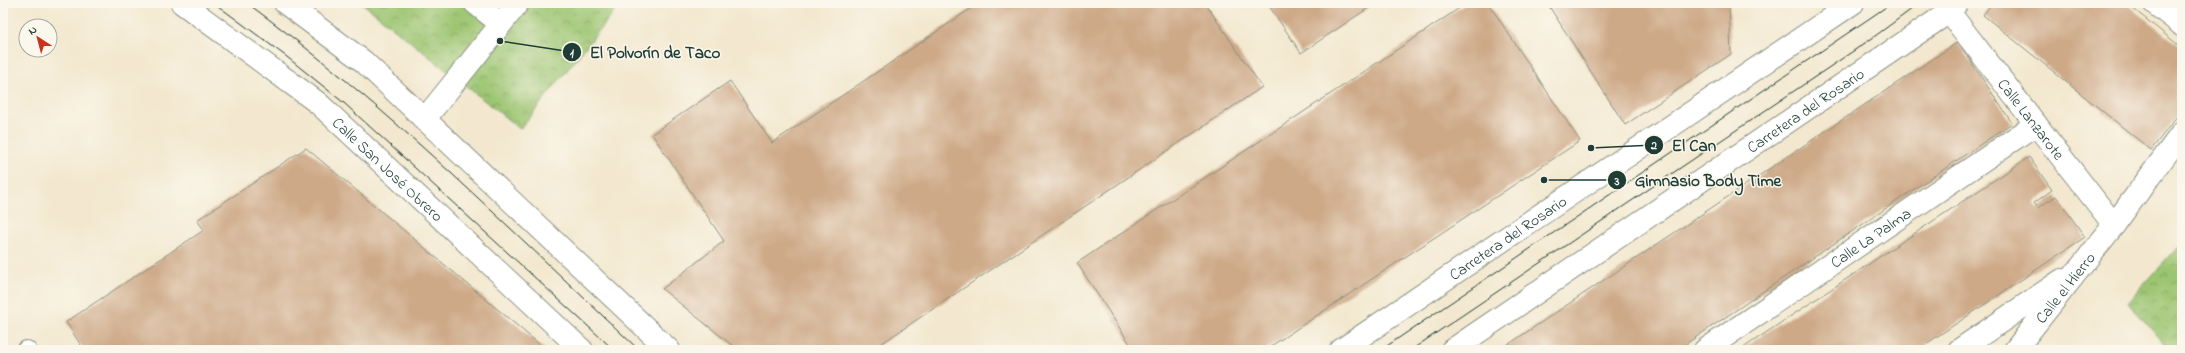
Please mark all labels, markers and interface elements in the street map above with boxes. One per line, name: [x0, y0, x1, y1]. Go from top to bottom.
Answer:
north arrow: [18, 18, 58, 58]
text: N: [25, 22, 40, 39]
callout: El Polvorín de Taco: [562, 38, 729, 67]
text: El Polvorín de Taco: [590, 41, 720, 66]
text: 1: [570, 45, 574, 63]
street label: Carretera del Rosario: [1742, 63, 1870, 160]
street label: Calle Lanzarote: [1991, 74, 2070, 167]
street label: Calle San José Obrero: [326, 112, 448, 228]
callout: El Can: [1644, 130, 1724, 159]
text: El Can: [1672, 134, 1717, 159]
text: 2: [1650, 137, 1657, 155]
callout: Gimnasio Body Time: [1607, 166, 1790, 195]
text: Gimnasio Body Time: [1635, 169, 1783, 196]
text: 3: [1614, 173, 1620, 191]
street label: Carretera del Rosario: [1445, 190, 1572, 287]
street label: Calle La Palma: [1826, 203, 1917, 275]
street label: Calle el Hierro: [2030, 248, 2102, 330]

